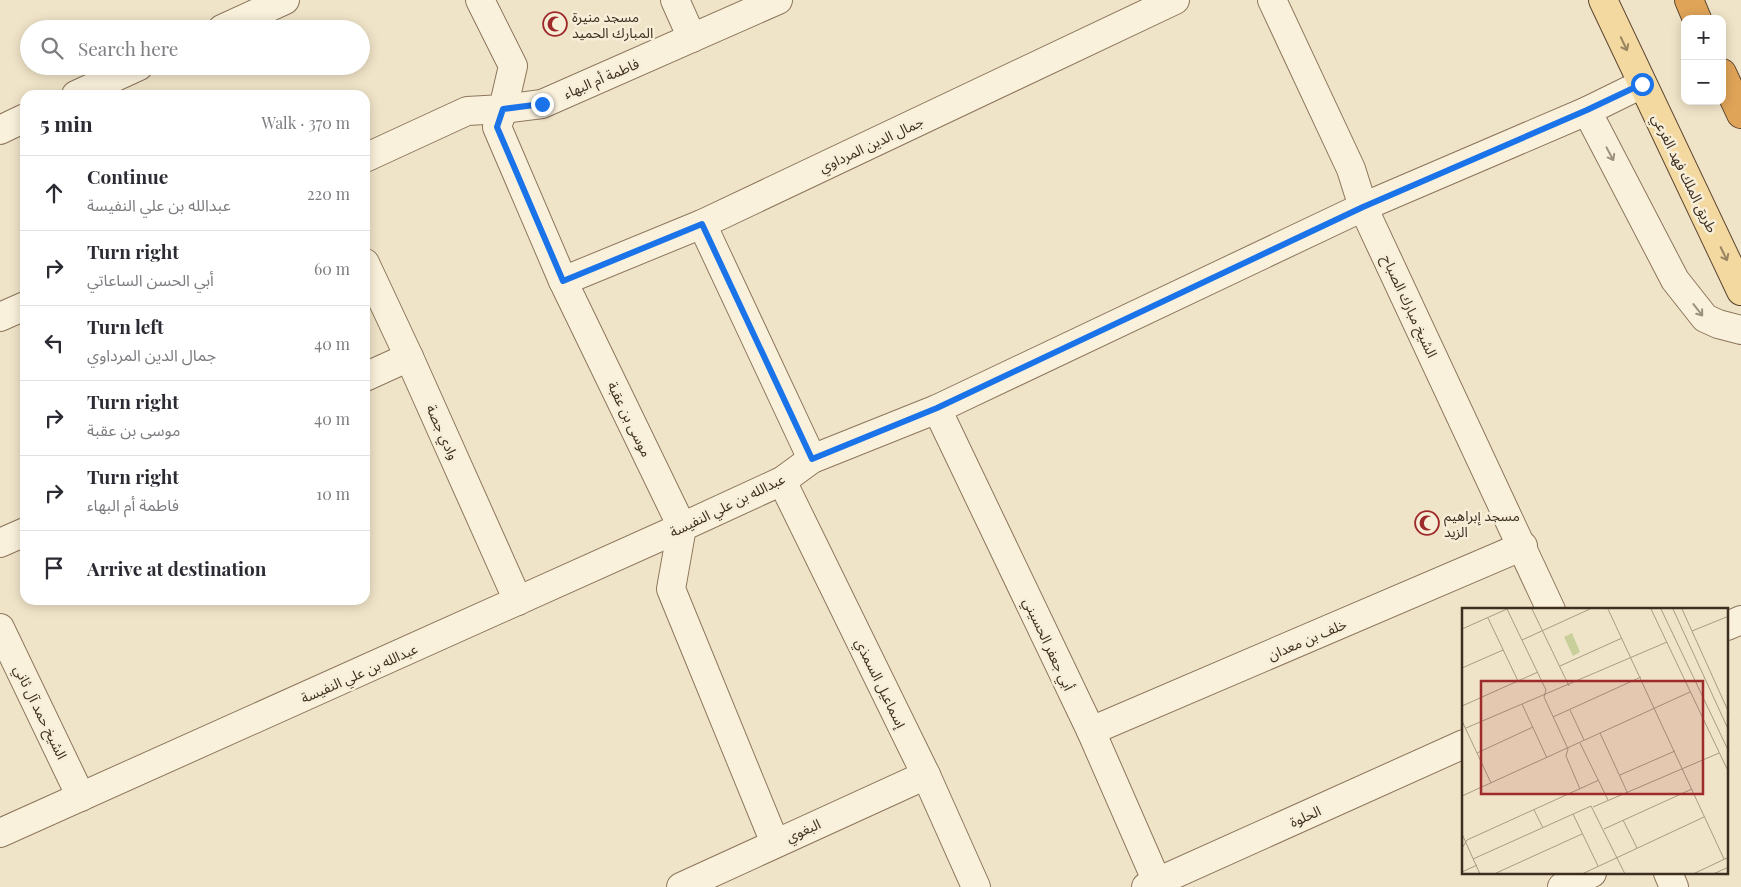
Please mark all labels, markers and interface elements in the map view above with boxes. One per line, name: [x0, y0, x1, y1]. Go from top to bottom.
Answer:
place label: مسجد منيرة المبارك الحميد: [572, 7, 653, 42]
mosque icon: مسجد منيرة المبارك الحميد: [542, 11, 568, 37]
map controls: [1681, 15, 1726, 105]
button: +: [1681, 15, 1726, 60]
search box: [20, 20, 370, 75]
icon: search: [38, 34, 66, 62]
text: Search here: [78, 35, 178, 61]
one-way arrow: [1619, 36, 1629, 51]
street label: فاطمة أم البهاء: [560, 54, 643, 104]
button: −: [1681, 60, 1726, 105]
route start: [1631, 73, 1654, 96]
route end: [531, 93, 554, 116]
text: 5 min: [40, 109, 93, 137]
street label: طريق الملك فهد الفرعي: [1646, 110, 1722, 237]
text: Walk · 370 m: [261, 112, 350, 133]
street label: جمال الدين المرداوي: [816, 112, 927, 179]
one-way arrow: [1605, 146, 1615, 161]
text: Continue: [87, 163, 168, 189]
icon: ahead: [40, 179, 68, 207]
text: 220 m: [307, 183, 350, 204]
text: عبدالله بن علي النفيسة: [87, 194, 231, 215]
text: Turn right: [87, 238, 179, 264]
one-way arrow: [1719, 246, 1729, 261]
street label: الشيخ مبارك الصباح: [1376, 251, 1442, 361]
icon: right: [40, 254, 68, 282]
text: 60 m: [314, 258, 350, 279]
text: أبي الحسن الساعاتي: [87, 269, 214, 290]
one-way arrow: [1693, 303, 1704, 316]
text: Turn left: [87, 313, 164, 339]
icon: left: [40, 329, 68, 357]
text: 40 m: [314, 333, 350, 354]
text: جمال الدين المرداوي: [87, 344, 216, 365]
street label: موسى بن عقبة: [604, 378, 656, 460]
text: Turn right: [87, 388, 179, 414]
street label: وادي جصة: [420, 401, 464, 464]
icon: right: [40, 404, 68, 432]
text: 40 m: [314, 408, 350, 429]
text: موسى بن عقبة: [87, 419, 180, 440]
text: Turn right: [87, 463, 179, 489]
street label: عبدالله بن علي النفيسة: [666, 469, 789, 543]
icon: right: [40, 479, 68, 507]
text: 10 m: [316, 483, 350, 504]
text: فاطمة أم البهاء: [87, 494, 179, 515]
place label: مسجد إبراهيم الزيد: [1444, 506, 1520, 541]
mosque icon: مسجد إبراهيم الزيد: [1414, 510, 1440, 536]
icon: arrive: [40, 554, 68, 582]
text: Arrive at destination: [87, 555, 267, 581]
street label: أبي جعفر الحسيني: [1017, 594, 1079, 695]
inset map: [1462, 608, 1728, 874]
street label: خلف بن معدان: [1265, 614, 1349, 664]
street label: إسماعيل السمذي: [849, 635, 911, 733]
street label: عبدالله بن علي النفيسة: [298, 639, 421, 709]
street label: الشيخ حمد آل ثاني: [8, 662, 72, 763]
street label: الحلوة: [1286, 801, 1324, 831]
street label: البغوي: [783, 814, 824, 848]

